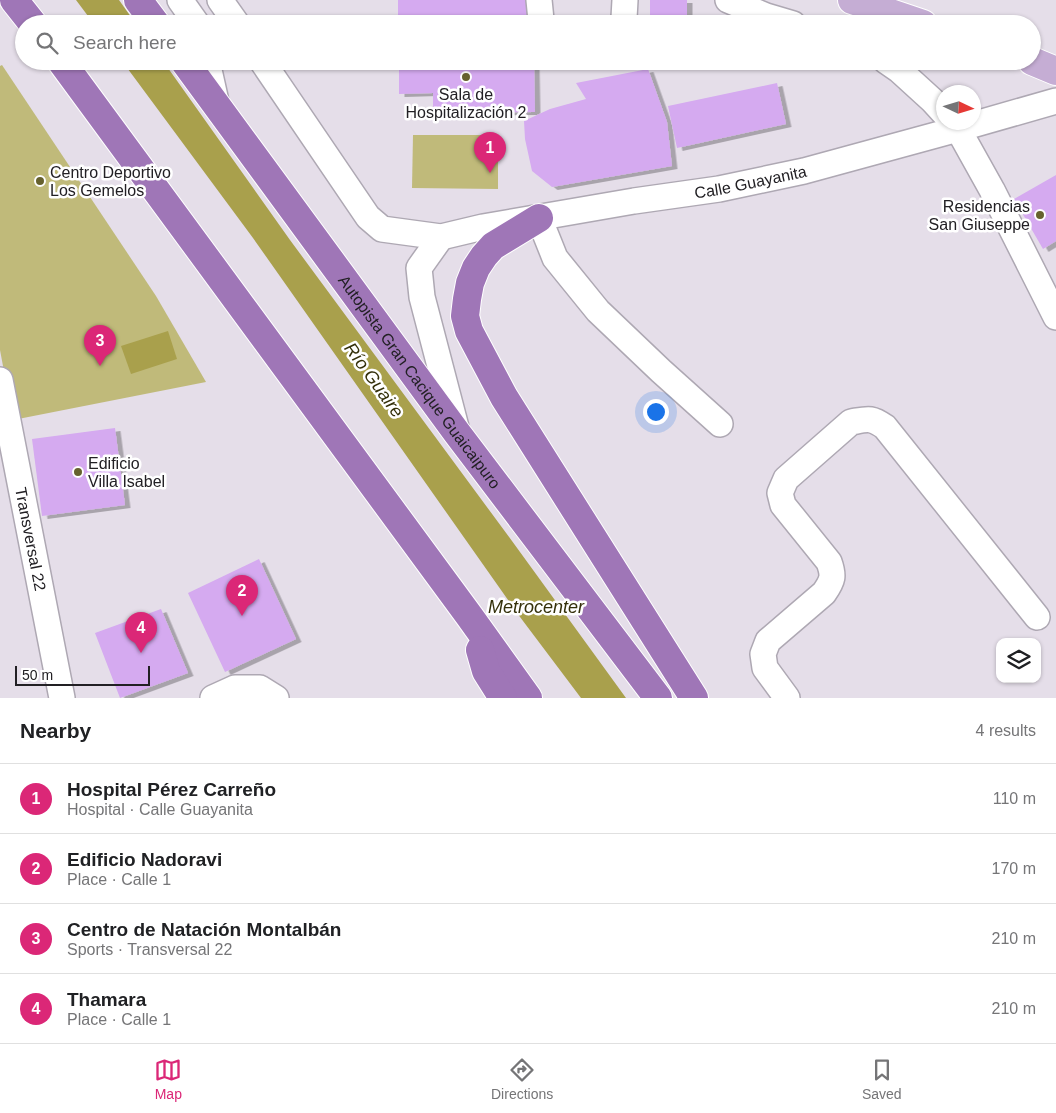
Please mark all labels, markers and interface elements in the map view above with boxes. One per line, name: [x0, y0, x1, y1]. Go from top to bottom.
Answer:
search box: [15, 15, 1041, 70]
icon: search: [33, 29, 61, 57]
text: Search here: [73, 32, 177, 53]
marker: Sala de Hospitalización 2: [460, 71, 472, 83]
north arrow: [936, 85, 981, 130]
place label: Sala de Hospitalización 2: [406, 86, 527, 121]
pin: 1: [474, 132, 506, 173]
street label: Calle Guayanita: [693, 162, 808, 201]
place label: Centro Deportivo Los Gemelos: [50, 164, 171, 199]
marker: Centro Deportivo Los Gemelos: [34, 175, 46, 187]
place label: Residencias San Giuseppe: [929, 198, 1030, 233]
marker: Residencias San Giuseppe: [1034, 209, 1046, 221]
street label: Autopista Gran Cacique Guaicaipuro: [335, 272, 504, 492]
pin: 3: [84, 325, 116, 366]
water label: Río Guaire: [340, 339, 408, 421]
your location: [643, 399, 669, 425]
place label: Edificio Villa Isabel: [88, 455, 165, 490]
marker: Edificio Villa Isabel: [72, 466, 84, 478]
street label: Transversal 22: [13, 486, 49, 592]
pin: 2: [226, 575, 258, 616]
water label: Metrocenter: [488, 597, 585, 617]
pin: 4: [125, 612, 157, 653]
map controls: [996, 638, 1041, 683]
button: layers: [996, 638, 1041, 683]
scale bar: [15, 663, 150, 686]
text: 50 m: [22, 667, 53, 683]
text: Nearby: [20, 719, 91, 742]
text: 4 results: [976, 722, 1036, 739]
text: Hospital Pérez Carreño: [67, 779, 276, 800]
text: 1: [32, 790, 40, 807]
text: 110 m: [993, 790, 1036, 807]
text: Hospital · Calle Guayanita: [67, 801, 253, 818]
text: Edificio Nadoravi: [67, 849, 222, 870]
text: 2: [32, 860, 40, 877]
text: 170 m: [992, 860, 1036, 877]
text: Place · Calle 1: [67, 871, 171, 888]
text: Centro de Natación Montalbán: [67, 919, 341, 940]
text: 3: [32, 930, 40, 947]
text: 210 m: [992, 930, 1036, 947]
text: Sports · Transversal 22: [67, 941, 232, 958]
text: Thamara: [67, 989, 146, 1010]
text: 4: [32, 1000, 40, 1017]
text: 210 m: [992, 1000, 1036, 1017]
text: Place · Calle 1: [67, 1011, 171, 1028]
tab: Map: [154, 1056, 182, 1102]
tab: Directions: [491, 1056, 553, 1102]
tab: Saved: [862, 1056, 902, 1102]

